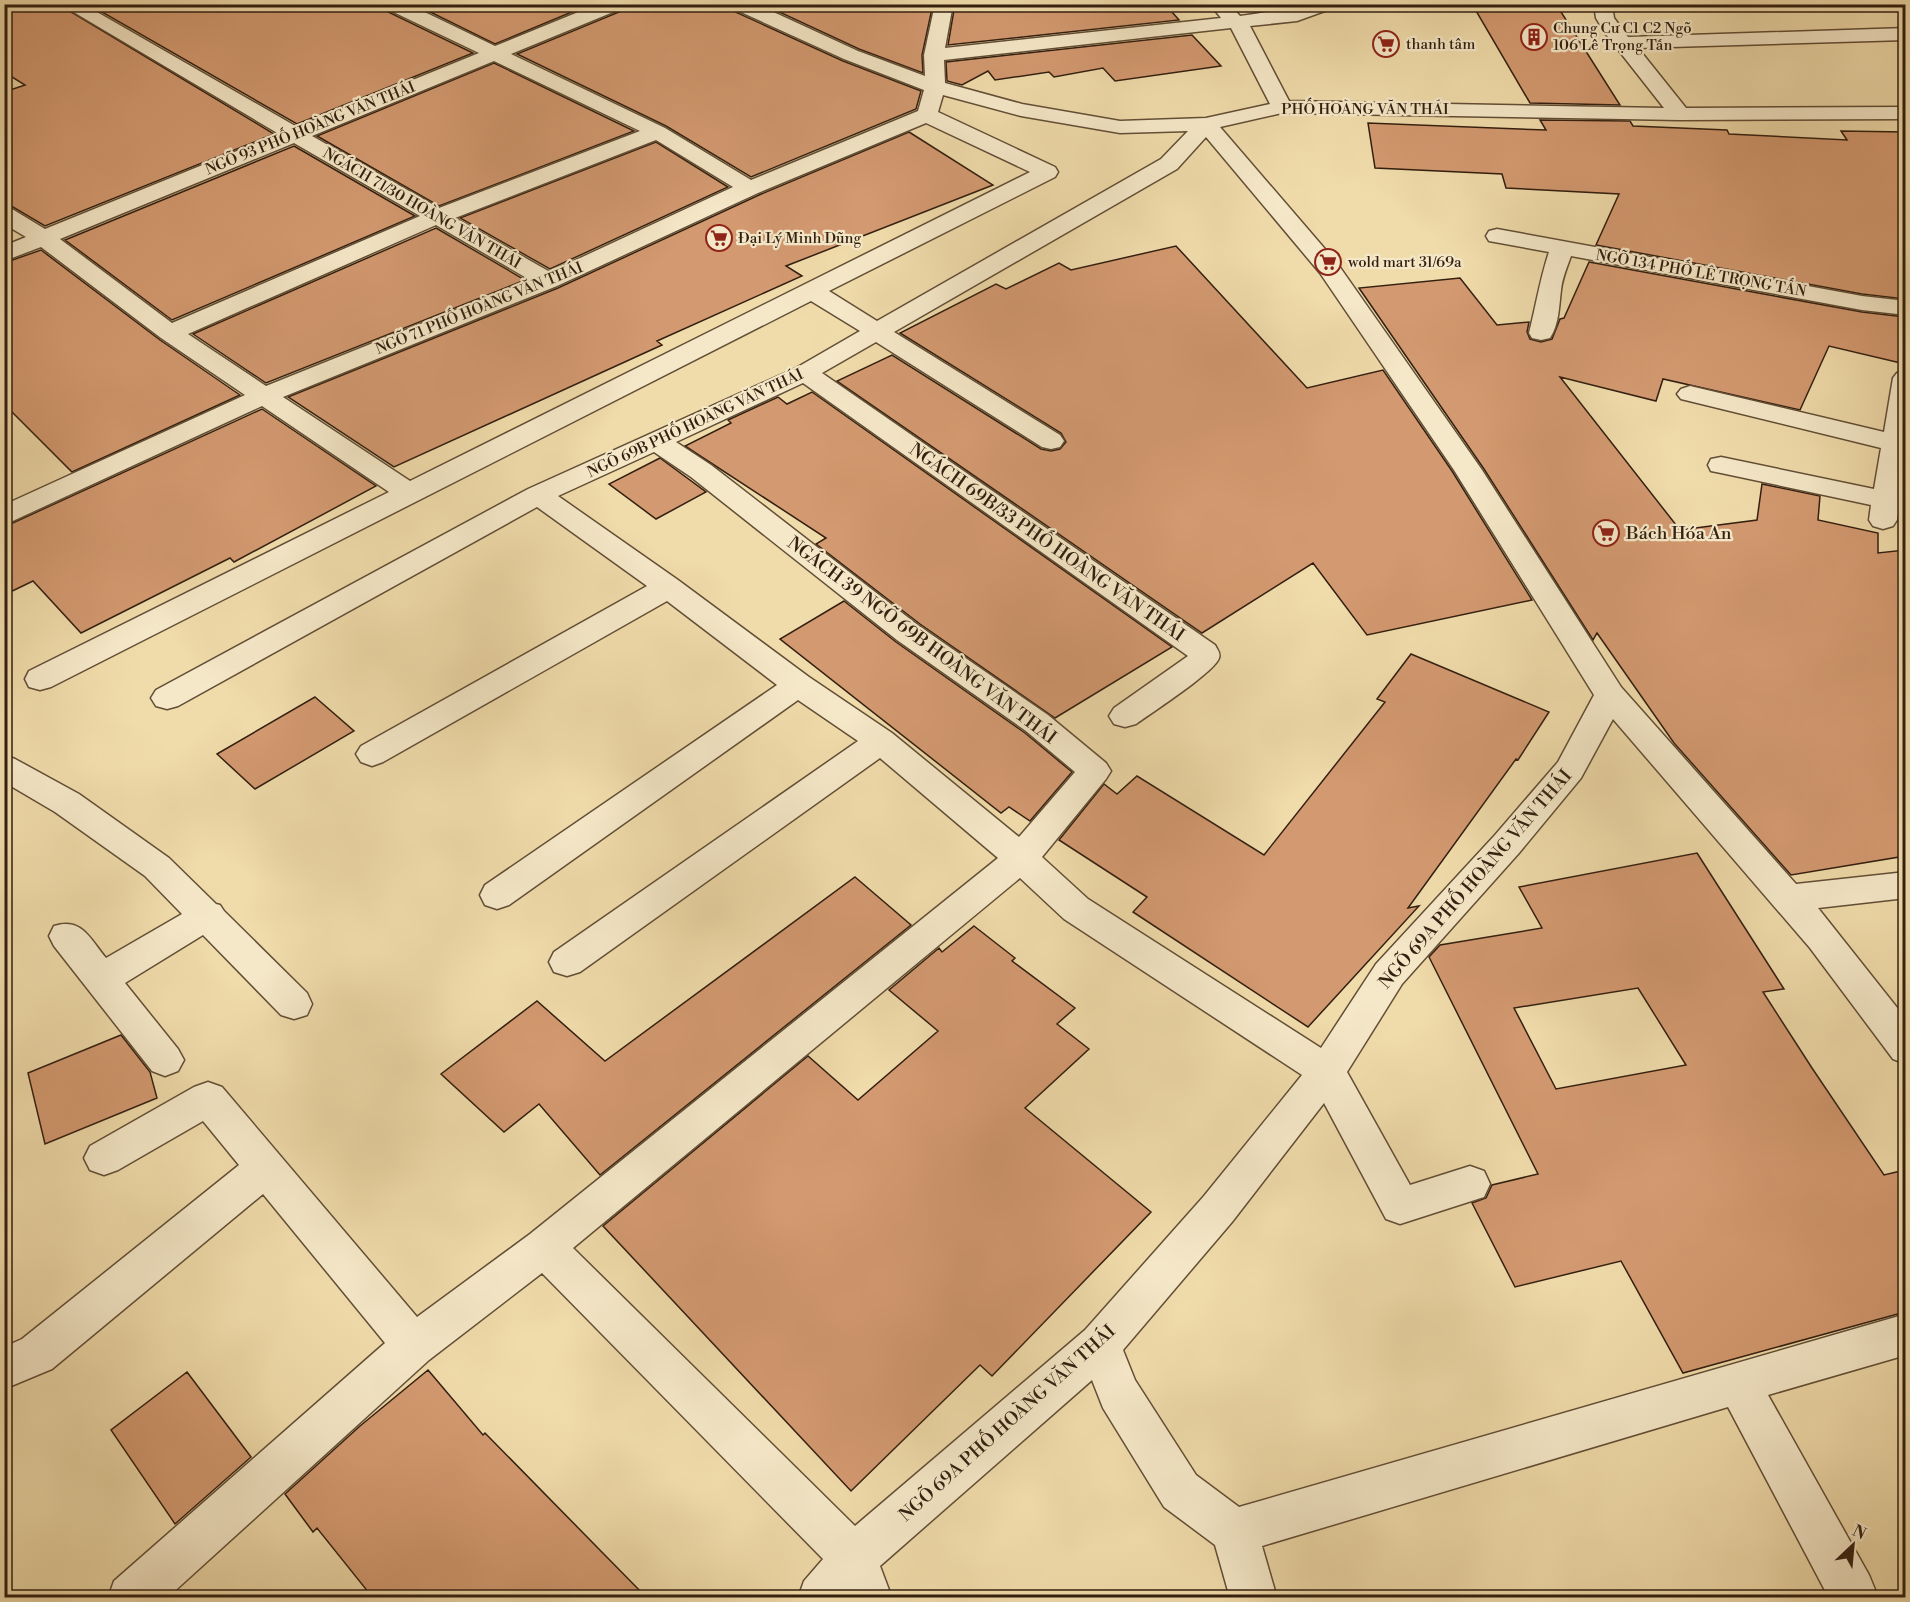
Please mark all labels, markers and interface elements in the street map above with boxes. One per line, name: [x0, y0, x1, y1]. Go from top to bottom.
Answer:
place label: Chung Cư C1 C2 Ngõ 106 Lê Trọng Tấn: [1553, 19, 1692, 55]
building icon: Chung Cư C1 C2 Ngõ 106 Lê Trọng Tấn: [1519, 22, 1549, 52]
supermarket icon: thanh tâm: [1371, 29, 1401, 59]
place label: thanh tâm: [1406, 35, 1475, 54]
street label: NGÕ 93 PHỐ HOÀNG VĂN THÁI: [201, 75, 418, 179]
street label: PHỐ HOÀNG VĂN THÁI: [1281, 97, 1449, 119]
street label: NGÁCH 71/30 HOÀNG VĂN THÁI: [319, 143, 525, 273]
supermarket icon: Đại Lý Minh Dũng: [704, 223, 734, 253]
place label: Đại Lý Minh Dũng: [738, 229, 862, 248]
street label: NGÕ 134 PHỐ LÊ TRỌNG TẤN: [1594, 243, 1808, 301]
supermarket icon: wold mart 31/69a: [1313, 247, 1343, 277]
place label: wold mart 31/69a: [1347, 253, 1462, 272]
street label: NGÕ 71 PHỐ HOÀNG VĂN THÁI: [372, 255, 586, 359]
street label: NGÕ 69B PHỐ HOÀNG VĂN THÁI: [583, 362, 807, 482]
street label: NGÁCH 69B/33 PHỐ HOÀNG VĂN THÁI: [905, 436, 1190, 647]
supermarket icon: Bách Hóa An: [1591, 518, 1621, 548]
place label: Bách Hóa An: [1625, 522, 1732, 545]
street label: NGÁCH 39 NGÕ 69B HOÀNG VĂN THÁI: [783, 531, 1062, 749]
street label: NGÕ 69A PHỐ HOÀNG VĂN THÁI: [1372, 764, 1577, 994]
street label: NGÕ 69A PHỐ HOÀNG VĂN THÁI: [893, 1319, 1120, 1527]
north arrow: [1823, 1515, 1883, 1575]
text: N: [1849, 1521, 1870, 1544]

